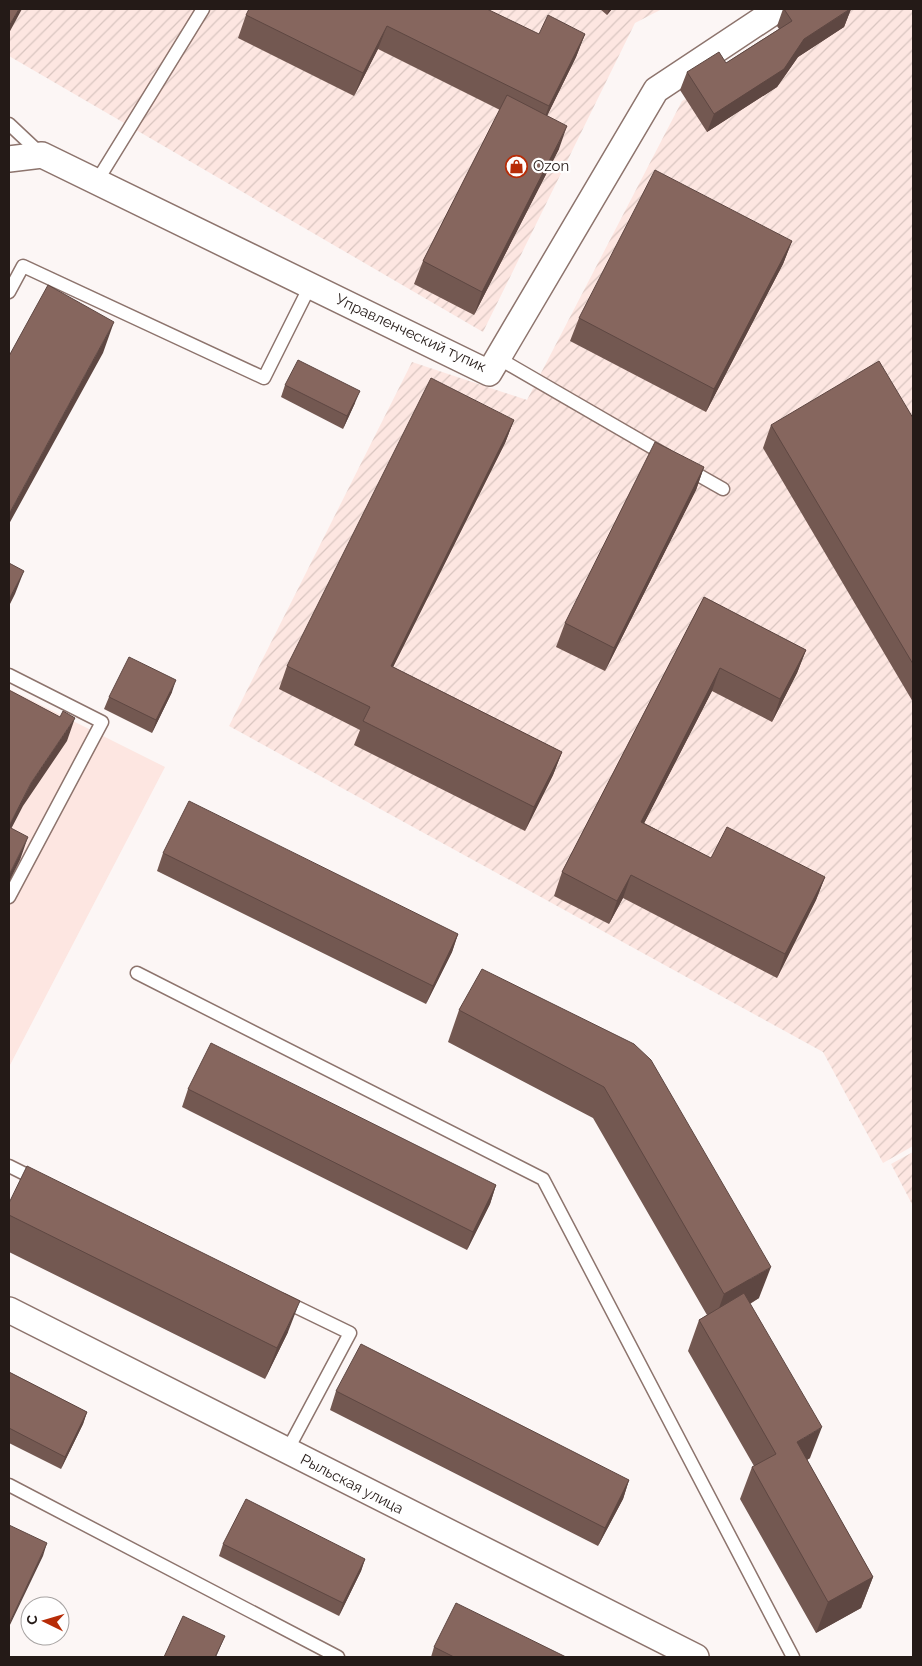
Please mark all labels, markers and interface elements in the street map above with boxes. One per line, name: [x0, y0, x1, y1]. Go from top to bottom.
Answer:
shop icon: Ozon: [505, 154, 529, 178]
place label: Ozon: [533, 157, 569, 175]
street label: Управленческий тупик: [333, 290, 489, 376]
street label: Рыльская улица: [298, 1450, 406, 1518]
north arrow: [20, 1596, 70, 1646]
text: С: [24, 1614, 40, 1625]

